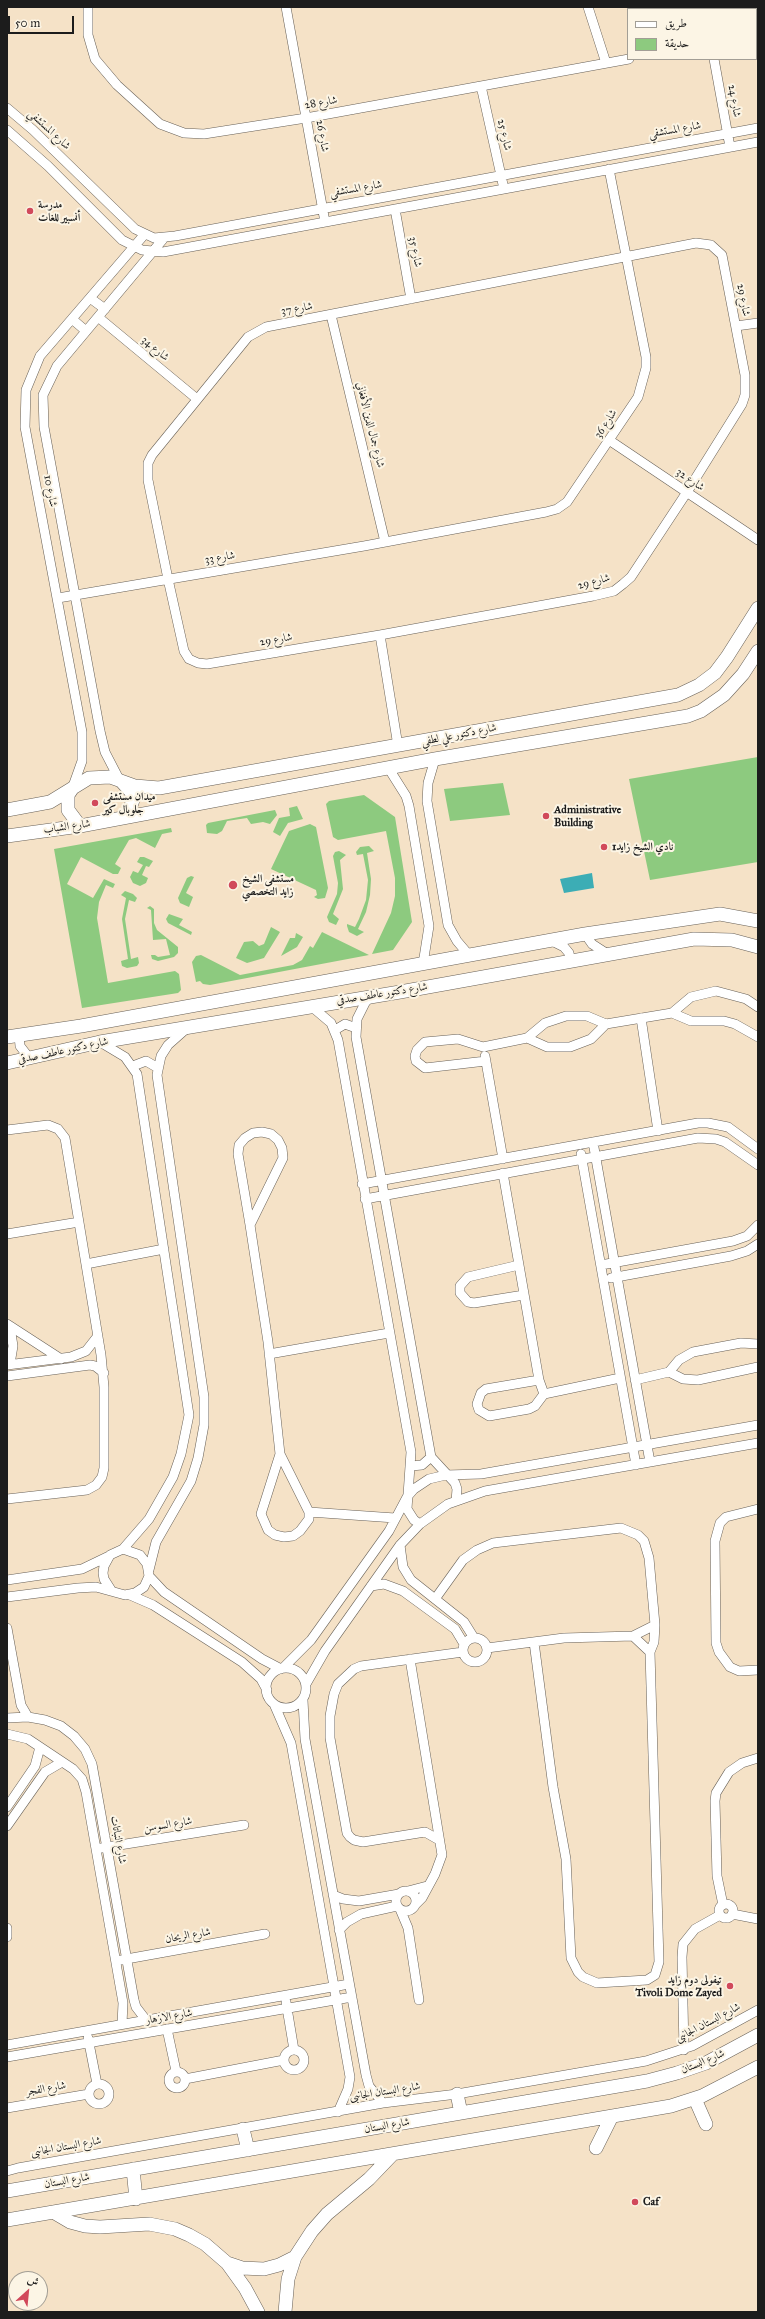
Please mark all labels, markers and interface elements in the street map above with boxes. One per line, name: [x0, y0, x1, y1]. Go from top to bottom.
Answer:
scale bar: [10, 8, 76, 34]
legend: [627, 8, 757, 60]
text: 50 m: [15, 16, 40, 30]
text: طريق: [665, 16, 687, 30]
text: حديقة: [665, 36, 689, 50]
street label: شارع 24: [725, 84, 743, 118]
street label: شارع 28: [304, 94, 338, 112]
street label: شارع المستشفي: [25, 107, 73, 153]
street label: شارع 25: [494, 118, 514, 152]
street label: شارع 26: [313, 119, 331, 153]
street label: شارع المستشفي: [648, 119, 702, 141]
street label: شارع المستشفي: [329, 178, 383, 200]
place label: مدرسة أنسبير للغات: [38, 198, 80, 224]
marker: مدرسة أنسبير للغات: [25, 206, 35, 216]
street label: شارع 35: [406, 236, 424, 268]
street label: شارع 29: [733, 283, 753, 317]
street label: شارع 37: [280, 300, 314, 318]
street label: شارع 34: [138, 334, 172, 364]
street label: شارع جمال الدين الأفغاني: [353, 381, 387, 469]
street label: شارع 36: [592, 407, 620, 441]
street label: شارع 32: [673, 466, 707, 494]
street label: شارع 10: [40, 474, 60, 508]
street label: شارع 33: [204, 549, 236, 567]
street label: شارع 29: [576, 571, 612, 593]
street label: شارع 29: [259, 631, 293, 649]
street label: شارع دكتور علي لطفي: [420, 721, 498, 749]
place label: ميدان مستشفى جلوبال كير: [103, 790, 156, 816]
marker: ميدان مستشفى جلوبال كير: [90, 798, 100, 808]
place label: Administrative Building: [554, 803, 621, 829]
marker: Administrative Building: [541, 811, 551, 821]
street label: شارع الشباب: [43, 817, 91, 837]
place label: نادي الشيخ زايد1: [612, 840, 673, 854]
marker: نادي الشيخ زايد1: [599, 842, 609, 852]
place label: مستشفى الشيخ زايد التخصصي: [242, 872, 294, 898]
marker: مستشفى الشيخ زايد التخصصي: [227, 879, 239, 891]
street label: شارع دكتور عاطف صدقي: [336, 980, 428, 1008]
street label: شارع دكتور عاطف صدقي: [17, 1035, 109, 1067]
street label: شارع النباتات: [107, 1815, 129, 1865]
street label: شارع السوسن: [143, 1815, 193, 1835]
street label: شارع الريحان: [164, 1925, 212, 1947]
place label: تيفولى دوم زايد Tivoli Dome Zayed: [635, 1973, 722, 1999]
marker: تيفولى دوم زايد Tivoli Dome Zayed: [725, 1981, 735, 1991]
street label: شارع البستان الجانبى: [673, 2000, 743, 2046]
street label: شارع الازهار: [145, 2006, 193, 2028]
street label: شارع البستان: [679, 2047, 727, 2077]
street label: شارع الفجر: [25, 2079, 67, 2099]
street label: شارع البستان الجانبى: [349, 2080, 421, 2104]
street label: شارع البستان: [363, 2115, 411, 2137]
street label: شارع البستان الجانبى: [30, 2134, 102, 2160]
street label: شارع البستان: [43, 2170, 91, 2192]
place label: Caf: [643, 2195, 659, 2209]
marker: Caf: [630, 2197, 640, 2207]
north arrow: [8, 2271, 48, 2311]
text: ش: [25, 2272, 41, 2289]

